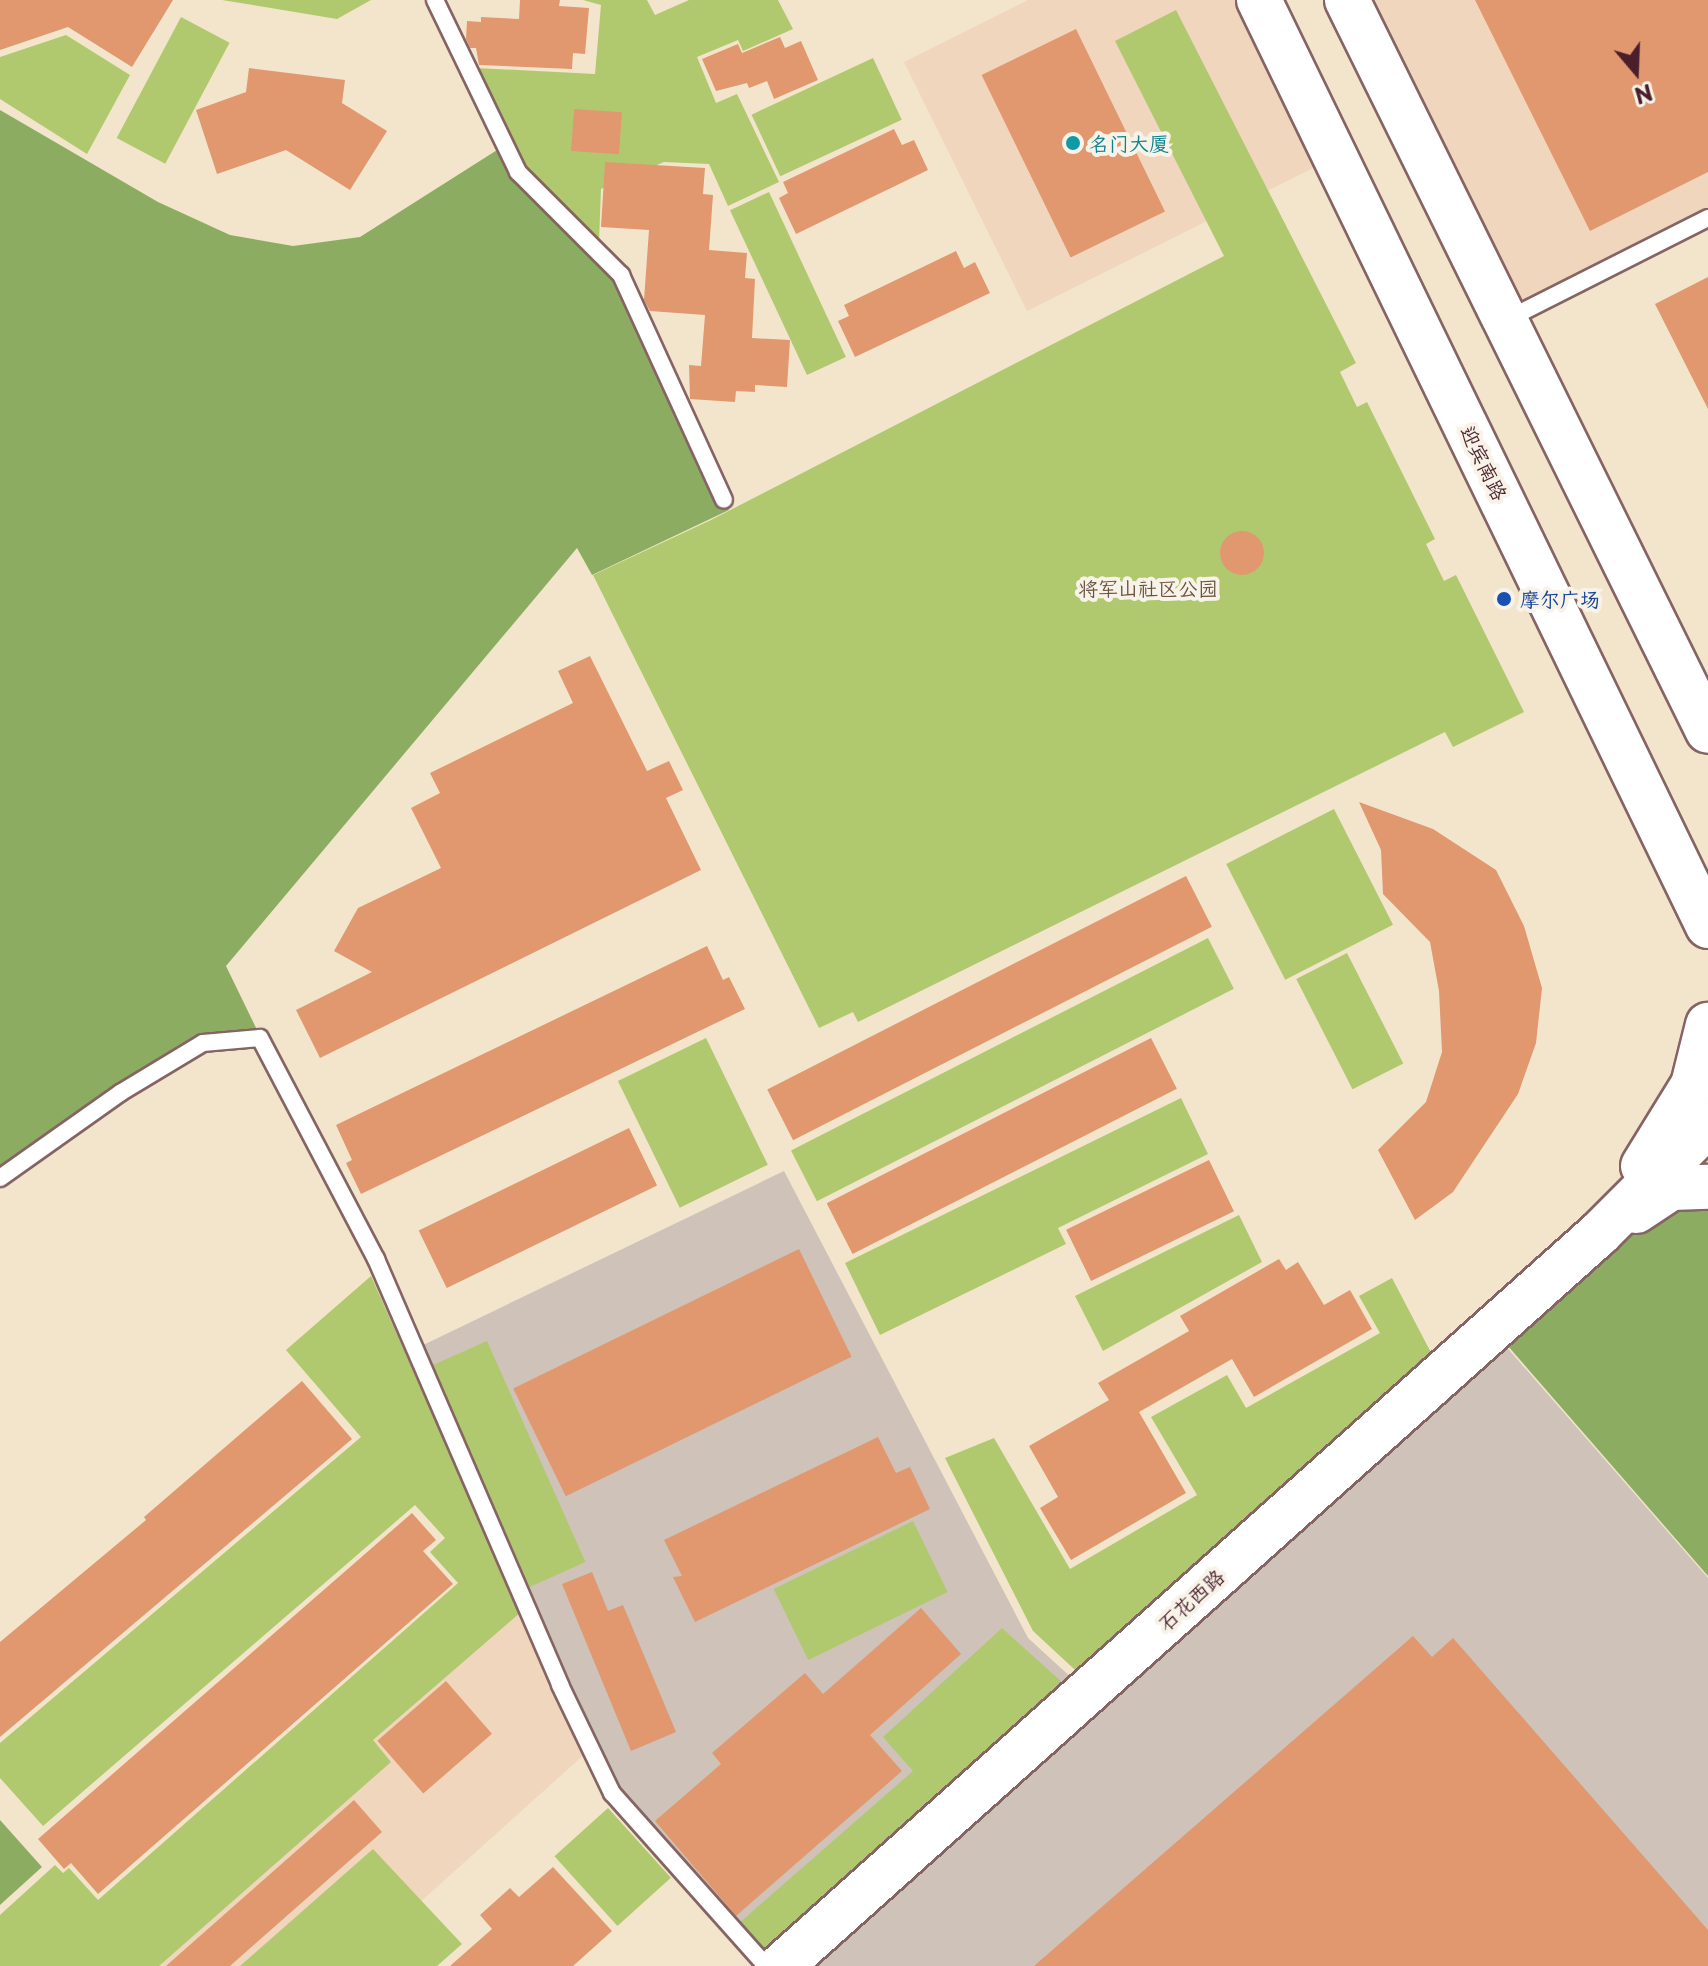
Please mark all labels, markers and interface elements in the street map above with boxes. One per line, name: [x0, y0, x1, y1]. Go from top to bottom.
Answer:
north arrow: [1596, 32, 1676, 112]
text: N: [1630, 77, 1658, 114]
place label: 名门大厦: [1089, 131, 1169, 155]
marker: 名门大厦: [1064, 134, 1082, 152]
street label: 迎宾南路: [1456, 422, 1512, 504]
park label: 将军山社区公园: [1078, 576, 1218, 600]
place label: 摩尔广场: [1520, 587, 1600, 611]
marker: 摩尔广场: [1495, 590, 1513, 608]
street label: 石花西路: [1153, 1564, 1229, 1636]

